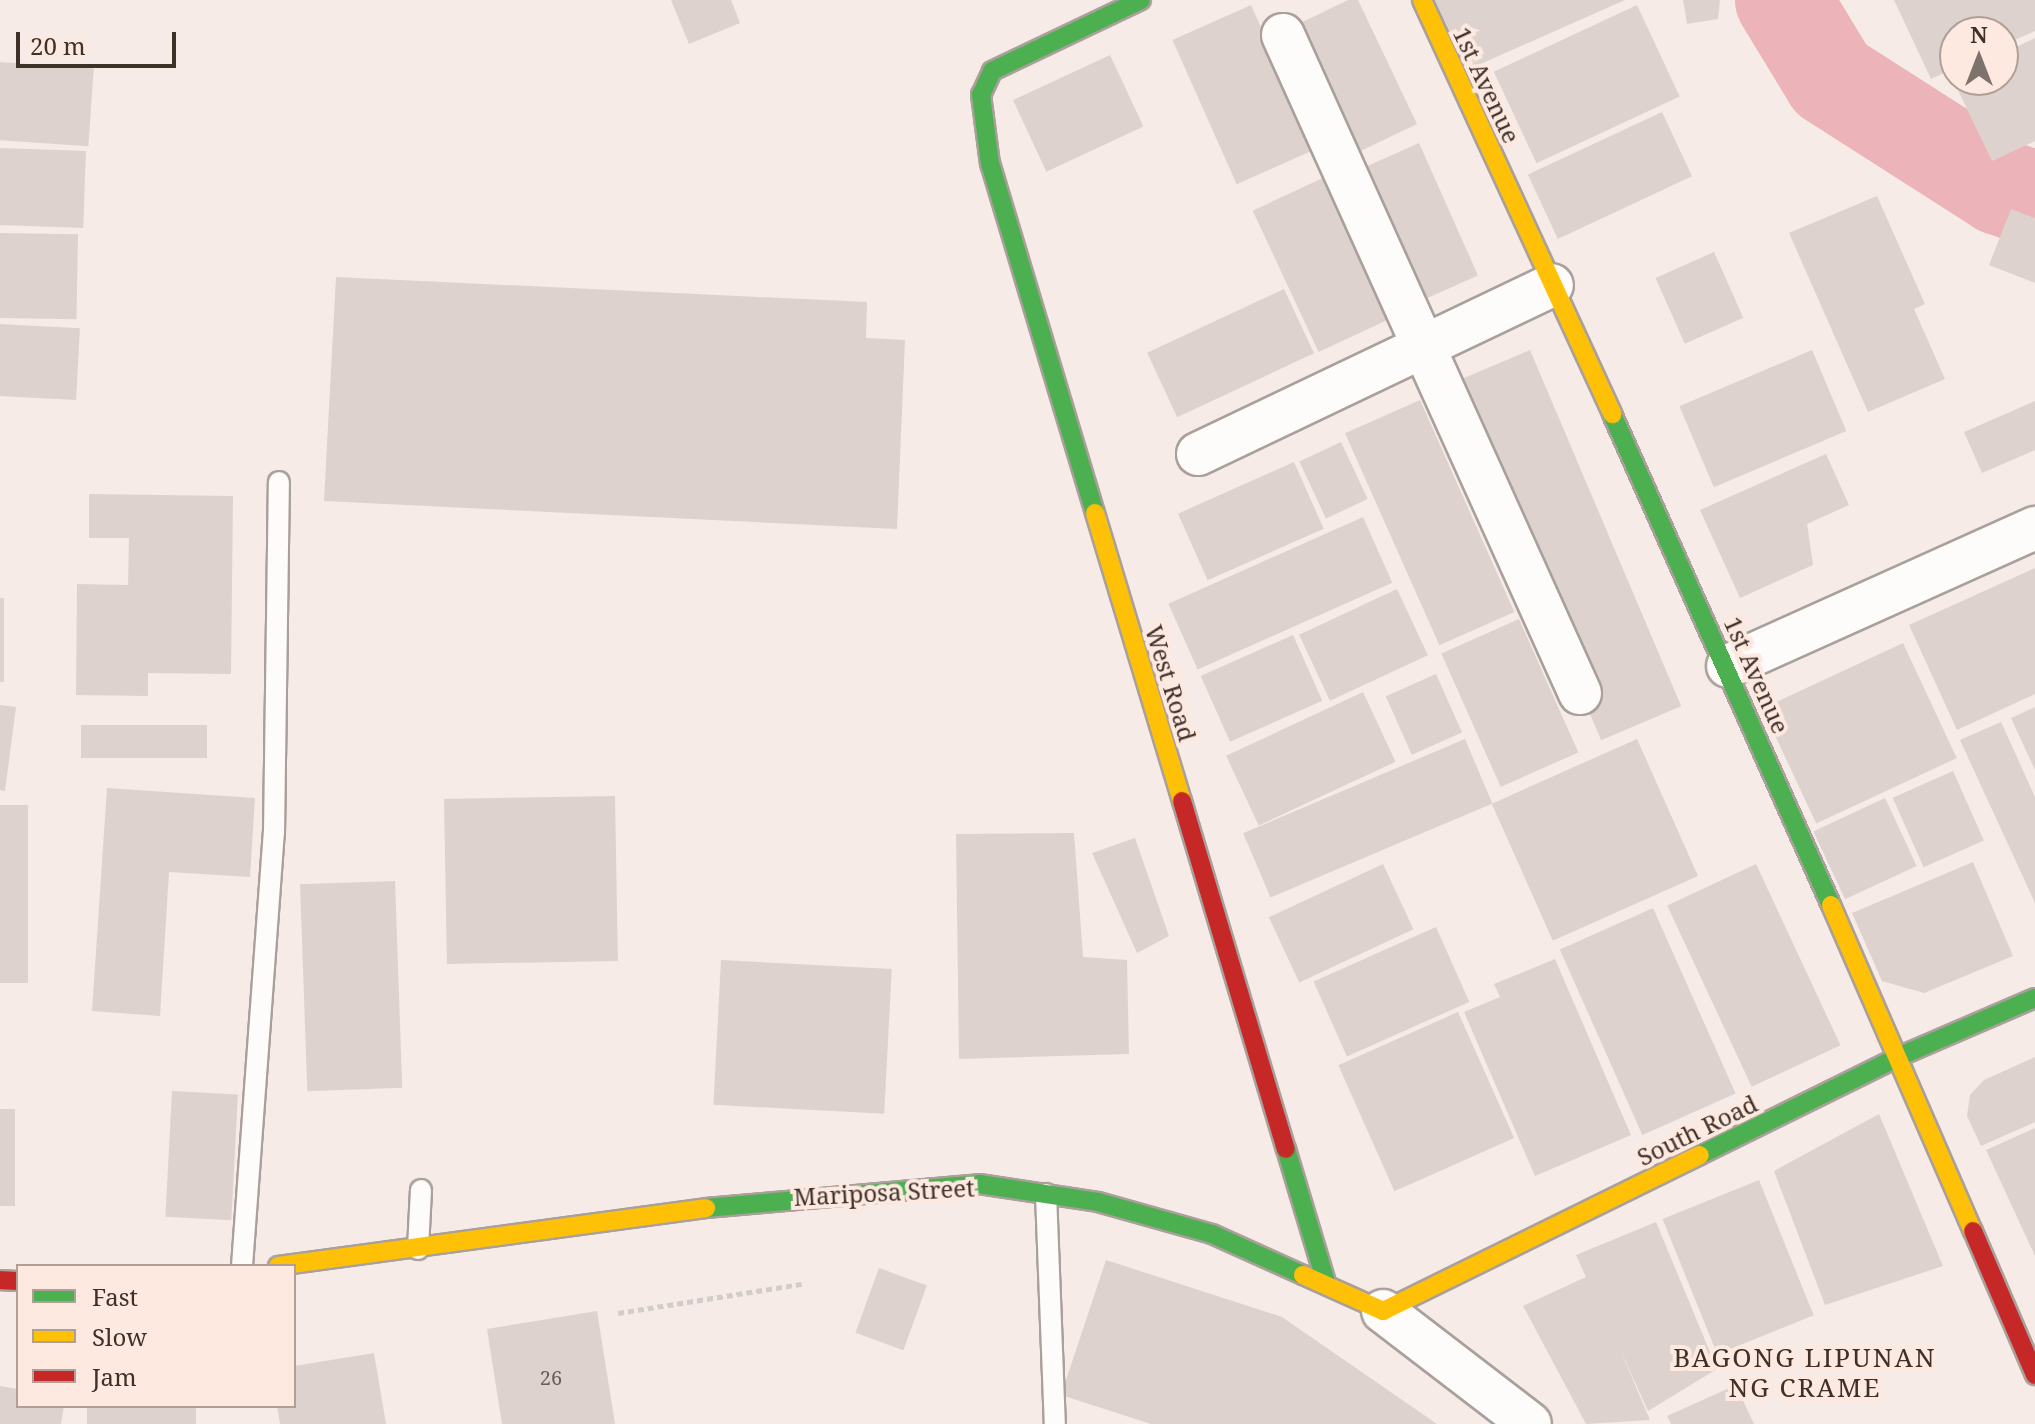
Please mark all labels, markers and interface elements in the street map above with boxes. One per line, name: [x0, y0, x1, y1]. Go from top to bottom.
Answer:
scale bar: [20, 16, 180, 66]
north arrow: [1939, 16, 2019, 96]
text: N: [1970, 19, 1988, 49]
street label: 1st Avenue: [1448, 22, 1526, 148]
text: 20 m: [30, 29, 86, 62]
street label: 1st Avenue: [1718, 612, 1796, 738]
street label: West Road: [1140, 621, 1202, 745]
street label: South Road: [1632, 1089, 1762, 1171]
street label: Mariposa Street: [793, 1173, 975, 1211]
legend: [16, 1264, 296, 1408]
text: Fast: [92, 1280, 138, 1313]
text: Slow: [92, 1320, 147, 1353]
district label: BAGONG LIPUNAN NG CRAME: [1673, 1342, 1937, 1404]
text: Jam: [92, 1360, 137, 1393]
house number: 26: [540, 1365, 562, 1389]

